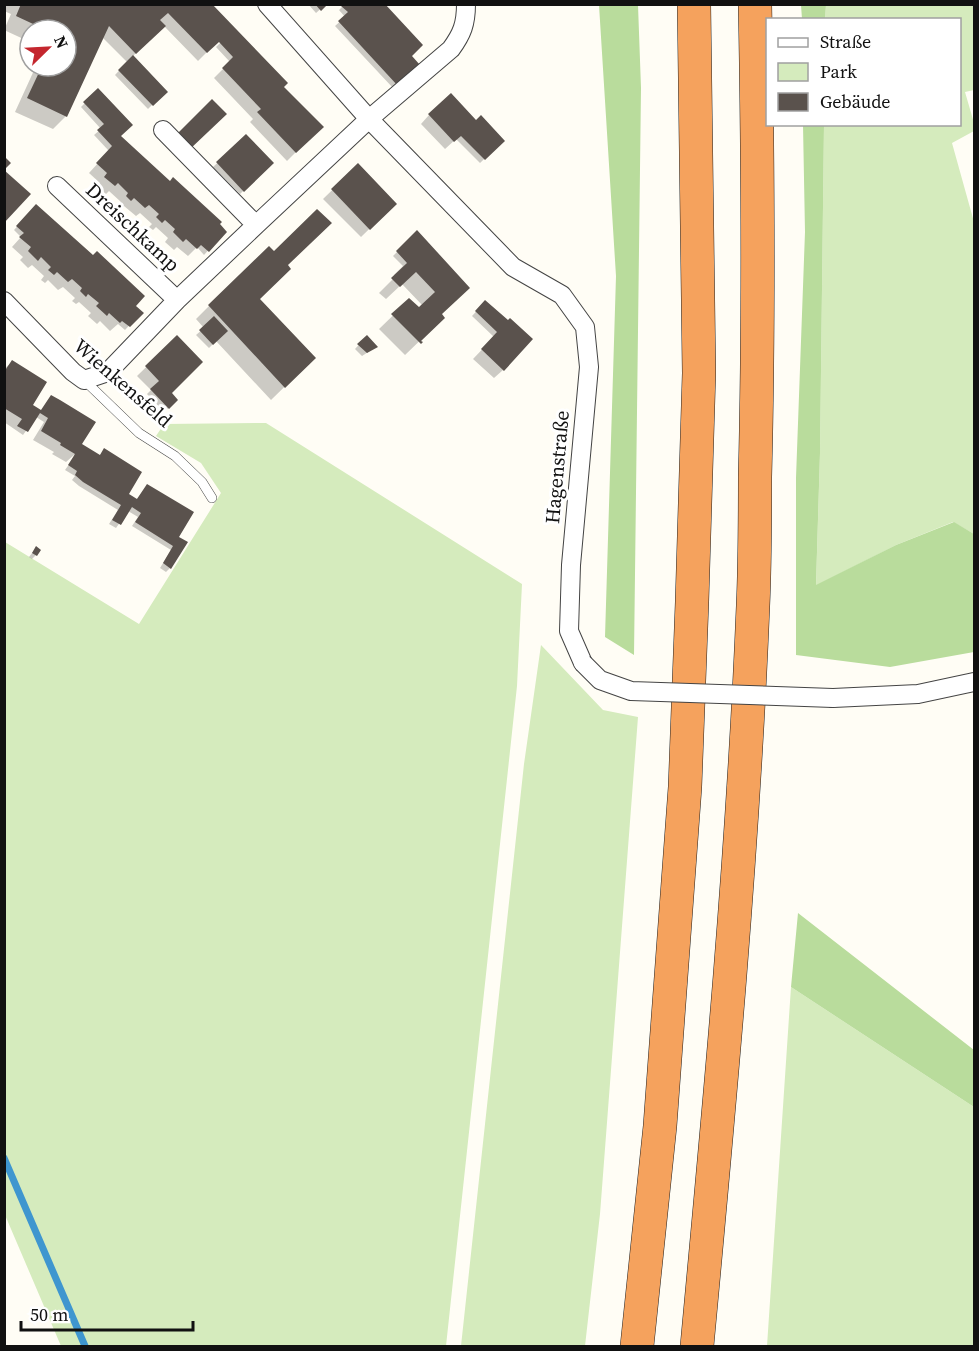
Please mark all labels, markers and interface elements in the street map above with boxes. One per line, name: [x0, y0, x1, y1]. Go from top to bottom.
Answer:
north arrow: [18, 18, 78, 78]
legend: [766, 18, 961, 126]
text: Straße: [820, 29, 871, 54]
text: N: [49, 32, 74, 52]
text: Park: [820, 59, 857, 84]
text: Gebäude: [820, 89, 891, 114]
street label: Dreischkamp: [80, 176, 186, 278]
street label: Wienkensfeld: [68, 332, 179, 434]
street label: Hagenstraße: [538, 409, 576, 525]
scale bar: [21, 1294, 194, 1332]
text: 50 m: [30, 1302, 68, 1327]

